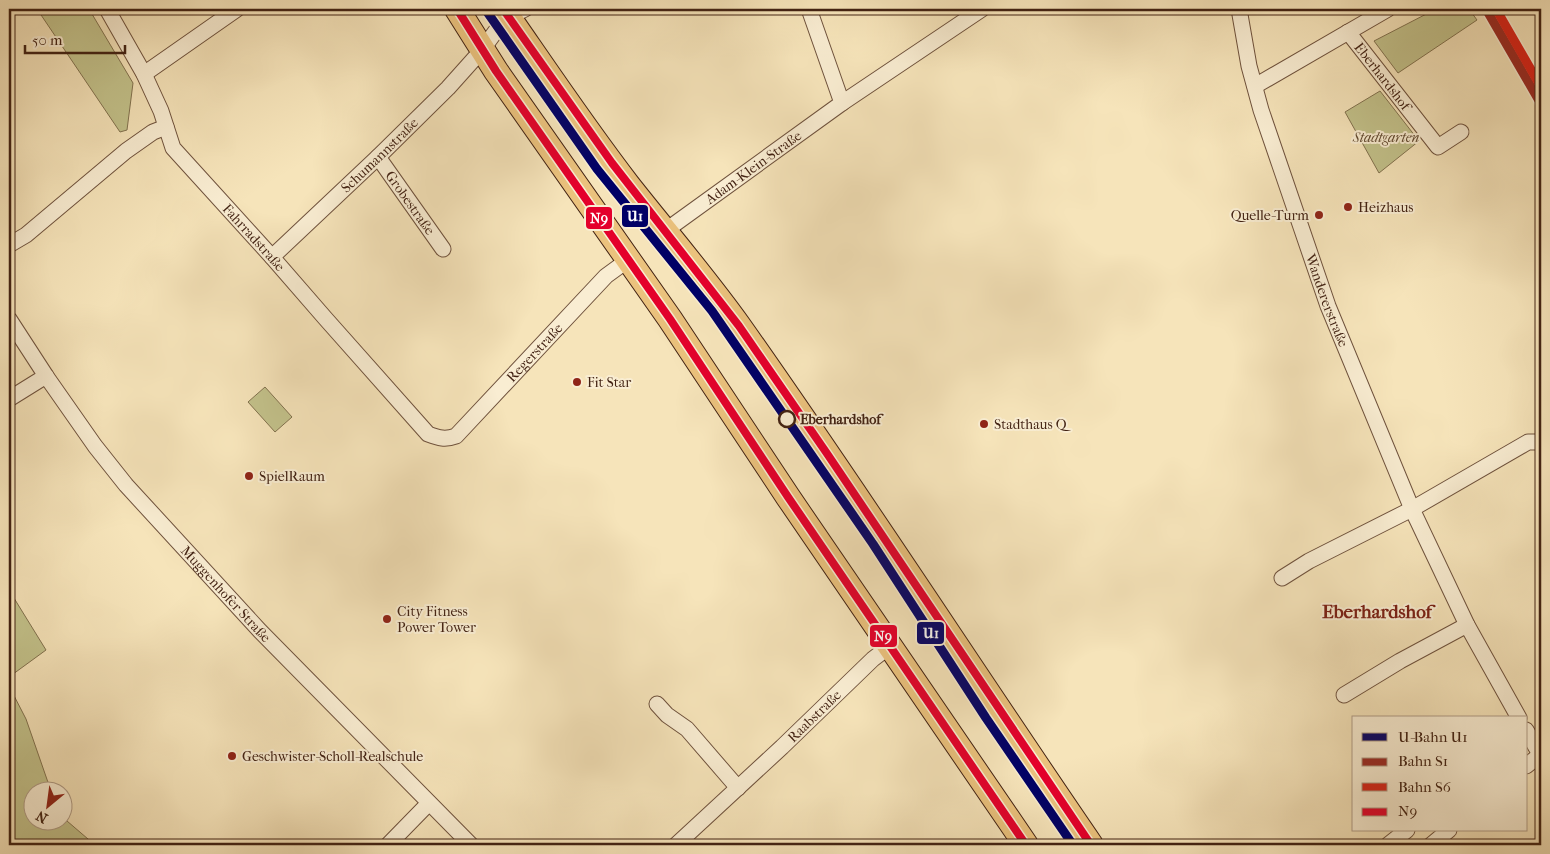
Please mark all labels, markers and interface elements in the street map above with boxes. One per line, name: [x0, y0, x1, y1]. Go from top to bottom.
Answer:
scale bar: [25, 22, 125, 54]
text: 50 m: [32, 31, 63, 49]
street label: Eberhardshof: [1350, 39, 1416, 116]
street label: Schumannstraße: [338, 114, 422, 197]
street label: Adam-Klein-Straße: [701, 127, 805, 209]
park label: Stadtgarten: [1352, 129, 1419, 146]
street label: Grobestraße: [382, 168, 438, 238]
place label: Heizhaus: [1358, 199, 1414, 216]
street label: Fahrradstraße: [219, 200, 288, 275]
marker: Heizhaus: [1342, 201, 1354, 213]
line badge: U1: [621, 204, 649, 228]
line badge: N9: [585, 206, 613, 230]
place label: Quelle-Turm: [1231, 207, 1309, 224]
text: U1: [626, 208, 643, 225]
marker: Quelle-Turm: [1313, 209, 1325, 221]
text: N9: [590, 210, 608, 227]
street label: Wandererstraße: [1302, 251, 1352, 350]
street label: Regerstraße: [503, 320, 566, 386]
place label: Fit Star: [587, 374, 631, 391]
marker: Fit Star: [571, 376, 583, 388]
marker: Eberhardshof: [778, 410, 796, 428]
place label: Eberhardshof: [800, 411, 884, 428]
place label: Stadthaus Q: [994, 416, 1072, 433]
marker: Stadthaus Q: [978, 418, 990, 430]
place label: SpielRaum: [259, 468, 325, 485]
marker: SpielRaum: [243, 470, 255, 482]
street label: Muggenhofer Straße: [177, 542, 274, 646]
district label: Eberhardshof: [1322, 601, 1437, 623]
place label: City Fitness Power Tower: [397, 603, 476, 636]
marker: City Fitness Power Tower: [381, 613, 393, 625]
line badge: U1: [916, 621, 945, 645]
line badge: N9: [869, 624, 898, 648]
text: U1: [922, 625, 939, 642]
text: N9: [874, 628, 892, 645]
street label: Raabstraße: [784, 687, 845, 746]
legend: [1352, 716, 1528, 832]
text: U-Bahn U1: [1398, 728, 1468, 746]
place label: Geschwister-Scholl-Realschule: [242, 748, 423, 765]
marker: Geschwister-Scholl-Realschule: [226, 750, 238, 762]
text: Bahn S1: [1398, 752, 1448, 770]
text: Bahn S6: [1398, 778, 1452, 796]
north arrow: [22, 782, 72, 832]
text: N9: [1398, 802, 1417, 820]
text: N: [33, 807, 51, 827]

